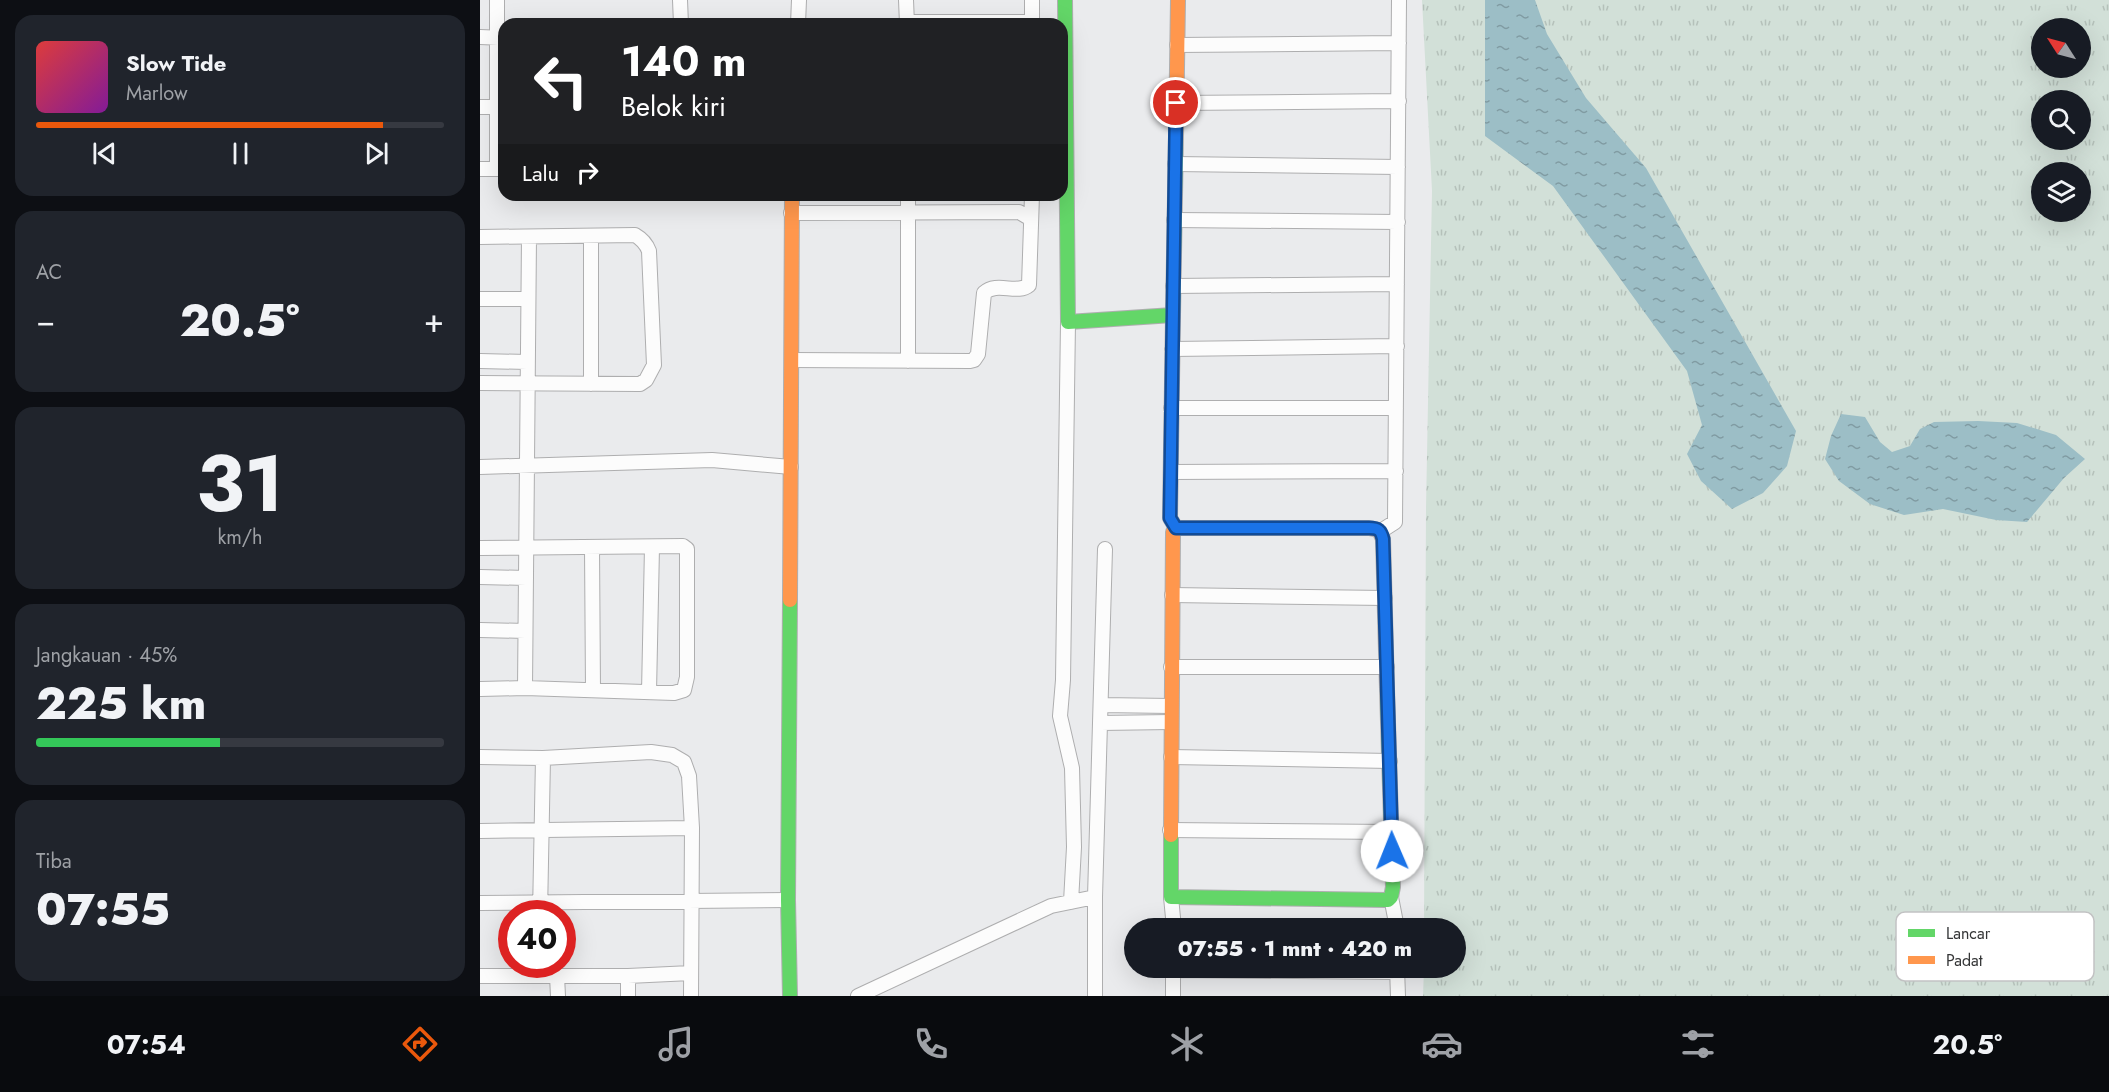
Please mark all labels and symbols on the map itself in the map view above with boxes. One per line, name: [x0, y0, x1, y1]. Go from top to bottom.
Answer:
north arrow: [2031, 18, 2091, 78]
pin: [1150, 77, 1201, 128]
position arrow: [1360, 819, 1424, 883]
speed limit sign: 40: [498, 900, 576, 978]
legend: [1896, 912, 2094, 981]
text: Lancar: [1946, 922, 1991, 945]
text: Padat: [1946, 949, 1983, 972]

